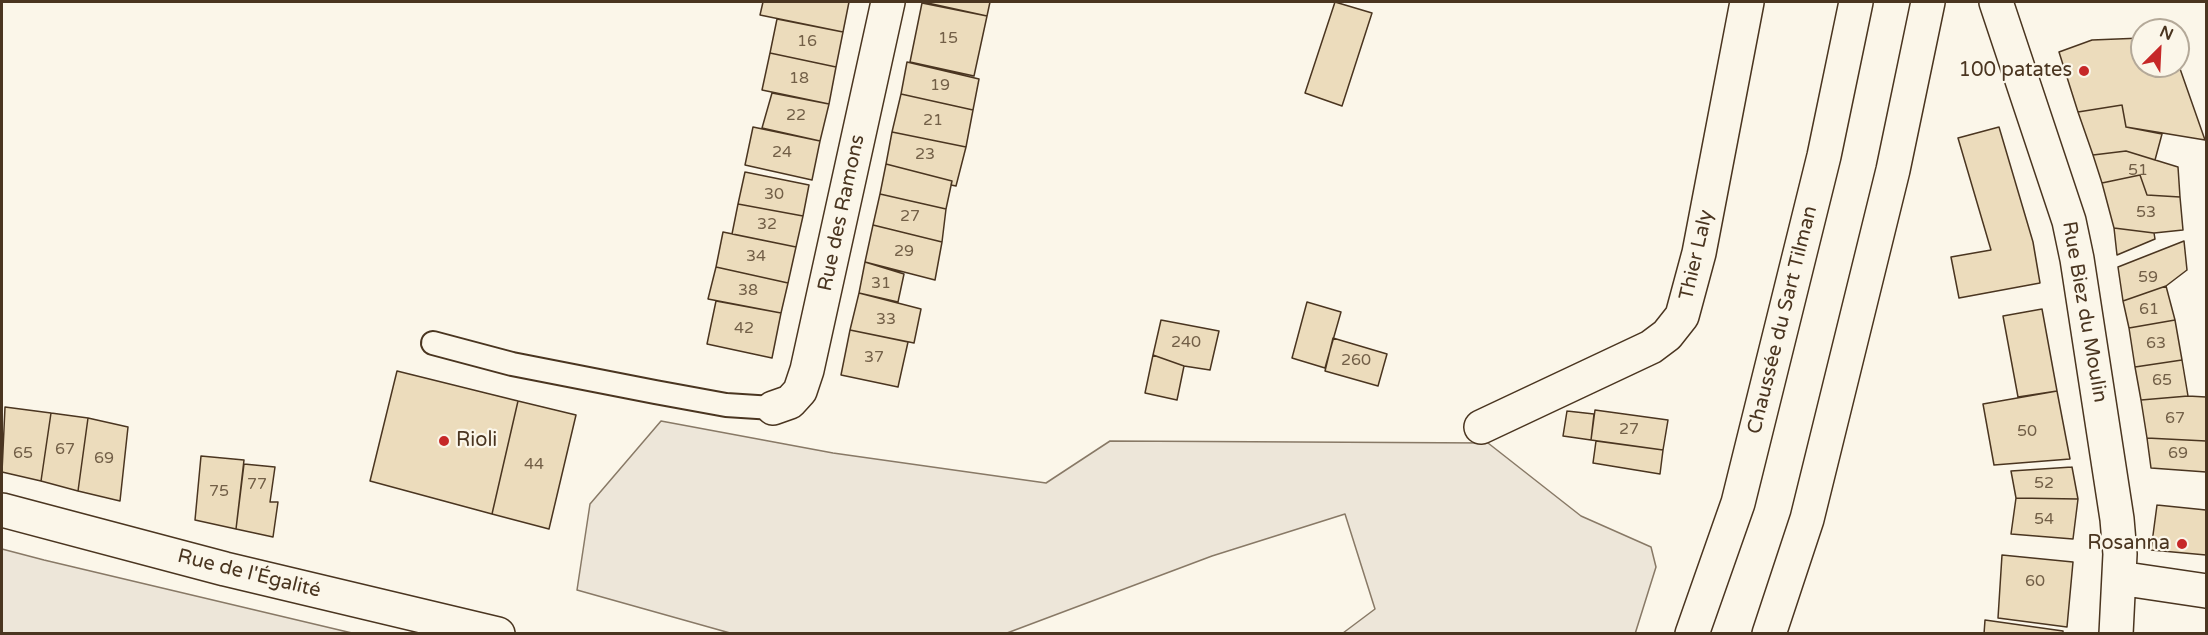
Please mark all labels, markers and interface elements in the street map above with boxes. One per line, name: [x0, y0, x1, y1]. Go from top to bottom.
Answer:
north arrow: [2130, 18, 2190, 78]
text: N: [2157, 22, 2176, 45]
house number: 15: [938, 29, 958, 49]
house number: 16: [797, 32, 817, 52]
place label: 100 patates: [1958, 59, 2072, 83]
marker: 100 patates: [2077, 64, 2091, 78]
house number: 18: [789, 69, 809, 89]
house number: 19: [930, 76, 950, 96]
house number: 22: [786, 106, 806, 126]
house number: 21: [923, 111, 943, 131]
street label: Rue des Ramons: [814, 133, 870, 293]
house number: 24: [772, 143, 792, 163]
house number: 23: [915, 145, 935, 165]
house number: 51: [2128, 161, 2148, 181]
house number: 30: [764, 185, 784, 205]
street label: Chaussée du Sart Tilman: [1743, 203, 1823, 437]
house number: 53: [2136, 203, 2156, 223]
house number: 27: [900, 207, 920, 227]
street label: Thier Laly: [1675, 208, 1719, 302]
house number: 32: [757, 215, 777, 235]
street label: Rue Biez du Moulin: [2056, 220, 2112, 404]
house number: 29: [894, 242, 914, 262]
house number: 34: [746, 247, 766, 267]
house number: 59: [2138, 268, 2158, 288]
house number: 31: [871, 274, 891, 294]
house number: 38: [738, 281, 758, 301]
house number: 61: [2139, 300, 2159, 320]
house number: 33: [876, 310, 896, 330]
house number: 42: [734, 319, 754, 339]
house number: 240: [1171, 333, 1201, 353]
house number: 63: [2146, 334, 2166, 354]
house number: 37: [864, 348, 884, 368]
house number: 260: [1341, 351, 1371, 371]
house number: 65: [2152, 371, 2172, 391]
house number: 67: [2165, 409, 2185, 429]
house number: 27: [1619, 420, 1639, 440]
house number: 50: [2017, 422, 2037, 442]
place label: Rioli: [456, 429, 497, 453]
marker: Rioli: [437, 434, 451, 448]
house number: 67: [55, 440, 75, 460]
house number: 65: [13, 444, 33, 464]
house number: 69: [2168, 444, 2188, 464]
house number: 69: [94, 449, 114, 469]
house number: 44: [524, 455, 544, 475]
house number: 52: [2034, 474, 2054, 494]
house number: 77: [247, 475, 267, 495]
house number: 75: [209, 482, 229, 502]
house number: 54: [2034, 510, 2054, 530]
place label: Rosanna: [2087, 532, 2170, 556]
marker: Rosanna: [2175, 537, 2189, 551]
street label: Rue de l'Égalité: [175, 545, 323, 603]
house number: 60: [2025, 572, 2045, 592]

